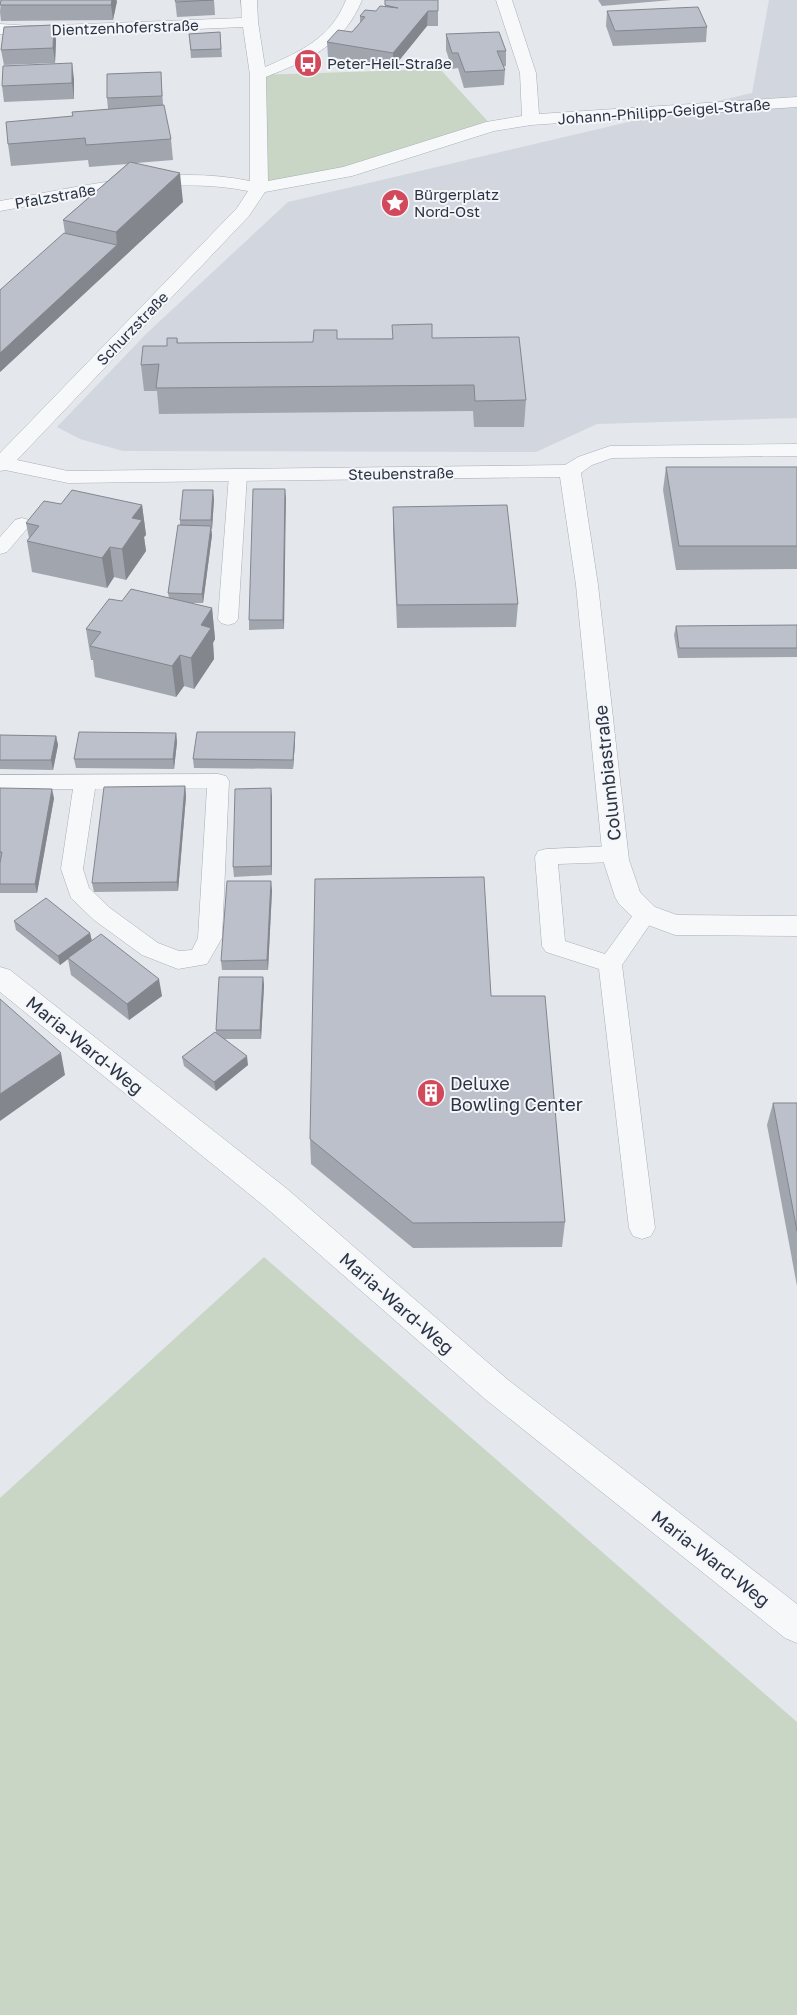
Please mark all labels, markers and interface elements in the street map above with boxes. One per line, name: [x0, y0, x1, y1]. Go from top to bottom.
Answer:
street label: Dientzenhoferstraße: [51, 15, 199, 39]
bus stop icon: Peter-Heil-Straße: [293, 48, 323, 78]
place label: Peter-Heil-Straße: [327, 54, 452, 72]
street label: Johann-Philipp-Geigel-Straße: [557, 95, 771, 127]
street label: Pfalzstraße: [13, 180, 97, 212]
place label: Bürgerplatz Nord-Ost: [414, 185, 499, 220]
place icon: Bürgerplatz Nord-Ost: [380, 188, 410, 218]
street label: Schurzstraße: [92, 287, 172, 369]
street label: Steubenstraße: [348, 463, 454, 483]
street label: Columbiastraße: [589, 704, 625, 842]
street label: Maria-Ward-Weg: [22, 991, 148, 1099]
place label: Deluxe Bowling Center: [450, 1072, 583, 1115]
building icon: Deluxe Bowling Center: [416, 1078, 446, 1108]
street label: Maria-Ward-Weg: [335, 1247, 459, 1359]
street label: Maria-Ward-Weg: [647, 1505, 775, 1611]

